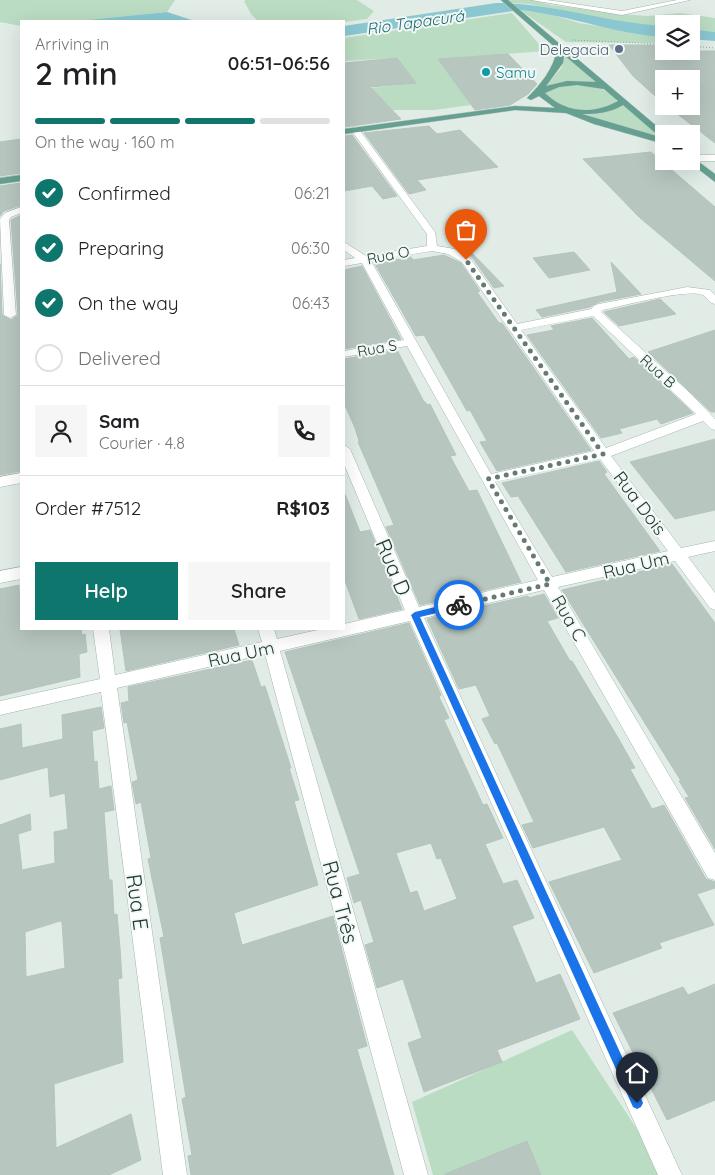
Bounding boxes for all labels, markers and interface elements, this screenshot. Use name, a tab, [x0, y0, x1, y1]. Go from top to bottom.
water label: Rio Tapacurá	[365, 5, 466, 39]
map controls	[655, 15, 700, 170]
button: layers	[655, 15, 700, 60]
text: Arriving in	[35, 34, 109, 54]
place label: Delegacia	[539, 40, 609, 59]
marker: Delegacia	[613, 43, 625, 55]
text: 06:51–06:56	[228, 51, 330, 75]
text: 2 min	[35, 53, 118, 93]
place label: Samu	[496, 63, 536, 82]
marker: Samu	[480, 66, 492, 78]
button: +	[655, 70, 700, 115]
button: −	[655, 125, 700, 170]
text: On the way · 160 m	[35, 132, 175, 152]
icon: check	[35, 179, 63, 207]
text: Confirmed	[78, 181, 171, 205]
text: 06:21	[294, 183, 330, 203]
pin	[445, 209, 487, 260]
icon: bag	[452, 216, 480, 244]
icon: check	[35, 234, 63, 262]
text: Preparing	[78, 236, 164, 260]
text: 06:30	[291, 238, 330, 258]
street label: Rua O	[365, 242, 411, 268]
icon: check	[35, 289, 63, 317]
text: On the way	[78, 291, 179, 315]
text: 06:43	[292, 293, 330, 313]
street label: Rua S	[356, 335, 398, 361]
text: Delivered	[78, 346, 161, 370]
street label: Rua B	[636, 350, 680, 392]
button: person	[35, 405, 87, 457]
button: phone	[278, 405, 330, 457]
text: Sam	[99, 409, 140, 433]
text: Courier · 4.8	[99, 433, 185, 453]
street label: Rua Dois	[608, 466, 672, 540]
text: Order #7512	[35, 496, 141, 520]
text: R$103	[276, 496, 330, 520]
street label: Rua D	[370, 535, 418, 599]
street label: Rua Um	[601, 546, 671, 584]
button: Help	[35, 562, 178, 620]
button: Share	[188, 562, 330, 620]
courier	[434, 580, 484, 630]
icon: bike	[445, 591, 473, 619]
street label: Rua C	[547, 591, 592, 645]
street label: Rua Um	[206, 636, 276, 672]
street label: Rua Três	[317, 858, 365, 946]
street label: Rua E	[121, 872, 155, 932]
pin	[616, 1052, 658, 1103]
icon: home	[623, 1059, 651, 1087]

